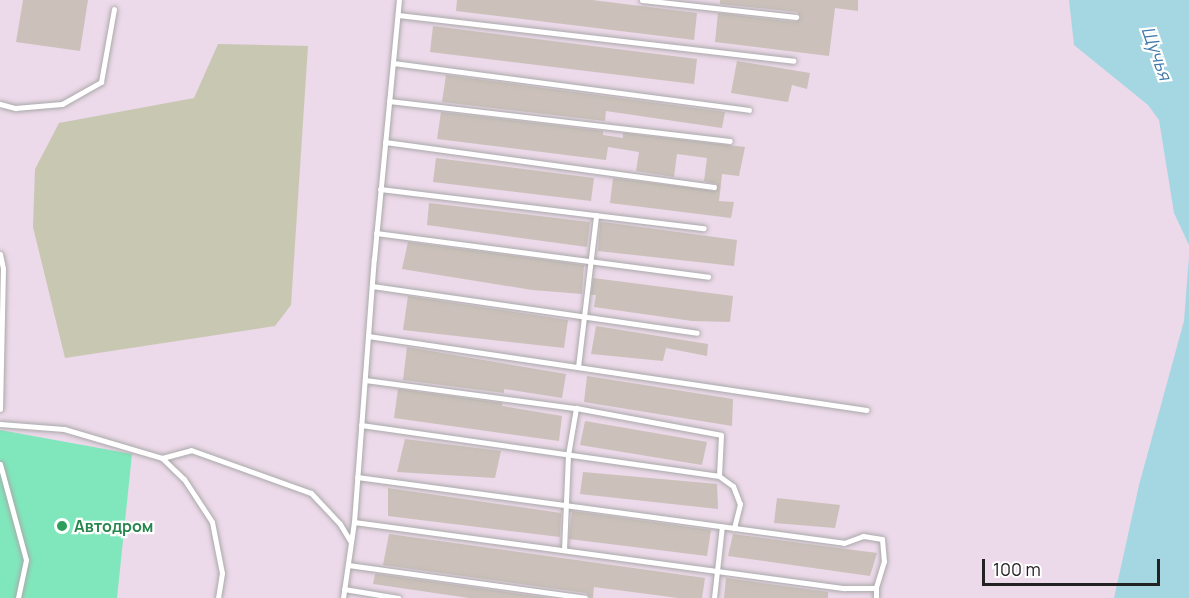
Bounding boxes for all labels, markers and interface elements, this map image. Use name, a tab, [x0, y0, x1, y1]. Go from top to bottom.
water label: Щучья	[1137, 23, 1177, 83]
place label: Автодром	[74, 516, 153, 536]
marker: Автодром	[55, 519, 69, 533]
scale bar	[985, 547, 1164, 585]
text: 100 m	[993, 557, 1041, 581]

